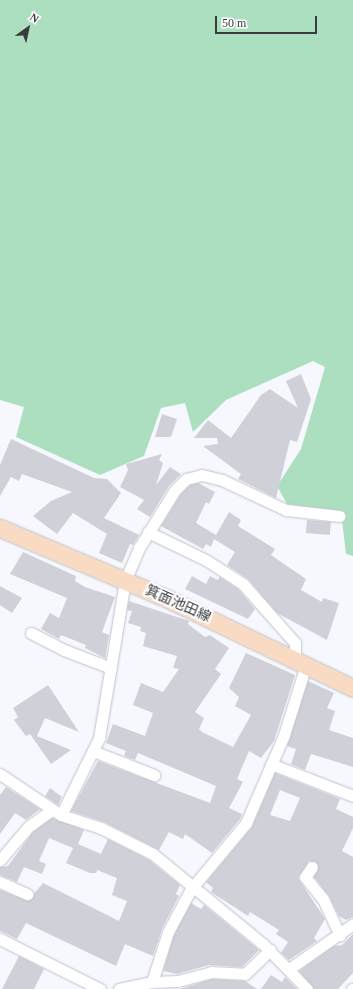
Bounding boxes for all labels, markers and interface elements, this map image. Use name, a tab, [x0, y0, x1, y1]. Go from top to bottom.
north arrow	[8, 8, 48, 48]
scale bar	[217, 8, 319, 34]
text: N	[28, 11, 41, 25]
text: 50 m	[222, 16, 246, 30]
street label: 箕面池田線	[143, 582, 213, 626]

